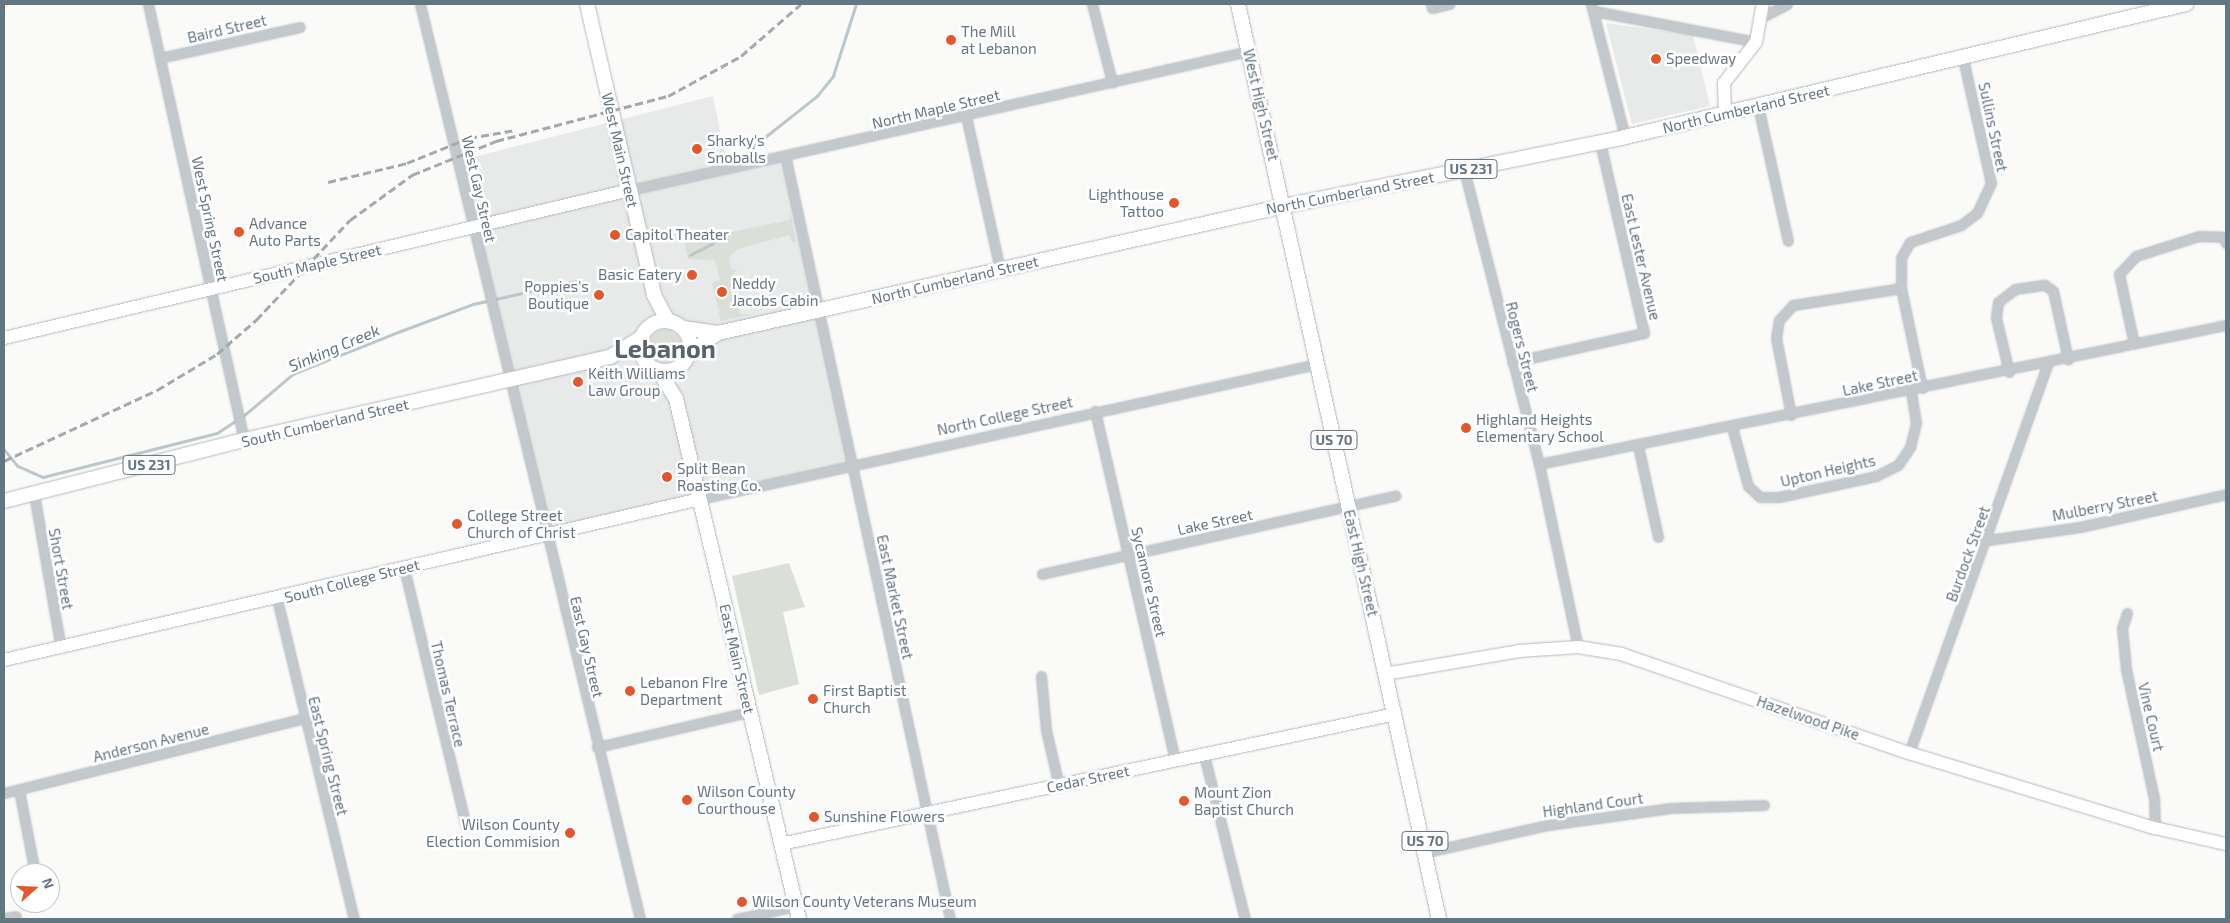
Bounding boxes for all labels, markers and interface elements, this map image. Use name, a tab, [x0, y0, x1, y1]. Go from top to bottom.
street label: Baird Street	[186, 11, 268, 47]
place label: The Mill at Lebanon	[961, 22, 1037, 57]
marker: The Mill at Lebanon	[945, 34, 957, 46]
street label: West High Street	[1239, 47, 1283, 163]
place label: Speedway	[1666, 50, 1736, 68]
marker: Speedway	[1650, 53, 1662, 65]
street label: North Cumberland Street	[1661, 81, 1831, 137]
street label: Sullins Street	[1975, 81, 2011, 173]
street label: North Maple Street	[870, 86, 1002, 132]
street label: West Main Street	[598, 91, 642, 209]
place label: Sharky's Snoballs	[707, 131, 766, 166]
street label: West Gay Street	[458, 134, 500, 244]
marker: Sharky's Snoballs	[691, 143, 703, 155]
street label: West Spring Street	[188, 155, 232, 283]
road number: US 231	[1444, 157, 1498, 180]
street label: North Cumberland Street	[1264, 168, 1436, 218]
place label: Lighthouse Tattoo	[1088, 185, 1164, 220]
street label: East Lester Avenue	[1618, 192, 1664, 322]
marker: Lighthouse Tattoo	[1168, 197, 1180, 209]
place label: Advance Auto Parts	[249, 214, 321, 249]
marker: Advance Auto Parts	[233, 226, 245, 238]
place label: Capitol Theater	[625, 226, 730, 244]
marker: Capitol Theater	[609, 229, 621, 241]
street label: South Maple Street	[251, 241, 383, 287]
street label: North Cumberland Street	[870, 252, 1040, 308]
place label: Basic Eatery	[598, 266, 682, 284]
marker: Basic Eatery	[686, 269, 698, 281]
place label: Neddy Jacobs Cabin	[732, 274, 818, 309]
place label: Poppies's Boutique	[524, 277, 589, 312]
marker: Neddy Jacobs Cabin	[716, 286, 728, 298]
marker: Poppies's Boutique	[593, 289, 605, 301]
street label: Rogers Street	[1502, 300, 1542, 394]
water label: Sinking Creek	[285, 320, 383, 376]
district label: Lebanon	[614, 333, 716, 363]
place label: Keith Williams Law Group	[588, 364, 686, 399]
street label: Lake Street	[1841, 366, 1919, 400]
marker: Keith Williams Law Group	[572, 376, 584, 388]
street label: North College Street	[935, 393, 1075, 439]
street label: South Cumberland Street	[240, 395, 410, 451]
place label: Highland Heights Elementary School	[1476, 410, 1604, 445]
marker: Highland Heights Elementary School	[1460, 422, 1472, 434]
road number: US 70	[1310, 428, 1358, 452]
street label: Upton Heights	[1779, 451, 1877, 491]
road number: US 231	[122, 454, 176, 476]
place label: Split Bean Roasting Co.	[677, 459, 761, 494]
marker: Split Bean Roasting Co.	[661, 471, 673, 483]
street label: Mulberry Street	[2050, 487, 2160, 525]
street label: Burdock Street	[1942, 504, 1994, 604]
street label: Lake Street	[1176, 505, 1254, 539]
place label: College Street Church of Christ	[467, 506, 576, 541]
street label: East High Street	[1340, 508, 1382, 618]
marker: College Street Church of Christ	[451, 518, 463, 530]
street label: Sycamore Street	[1128, 525, 1170, 639]
street label: Short Street	[45, 527, 77, 611]
street label: East Market Street	[873, 533, 917, 661]
street label: South College Street	[283, 555, 421, 607]
street label: East Gay Street	[567, 594, 607, 700]
street label: East Main Street	[716, 602, 758, 716]
street label: Thomas Terrace	[427, 639, 469, 749]
place label: Lebanon FIre Department	[640, 673, 728, 708]
place label: First Baptist Church	[823, 681, 906, 716]
street label: Vine Court	[2134, 681, 2168, 753]
marker: Lebanon FIre Department	[624, 685, 636, 697]
street label: Hazelwood Pike	[1754, 692, 1862, 744]
marker: First Baptist Church	[807, 693, 819, 705]
street label: East Spring Street	[304, 694, 352, 818]
street label: Anderson Avenue	[91, 720, 211, 766]
street label: Cedar Street	[1045, 761, 1131, 797]
place label: Wilson County Courthouse	[697, 782, 796, 817]
place label: Mount Zion Baptist Church	[1194, 783, 1294, 818]
street label: Highland Court	[1541, 789, 1645, 821]
marker: Wilson County Courthouse	[681, 794, 693, 806]
marker: Mount Zion Baptist Church	[1178, 795, 1190, 807]
place label: Sunshine Flowers	[824, 808, 945, 826]
marker: Sunshine Flowers	[808, 811, 820, 823]
place label: Wilson County Election Commision	[426, 815, 560, 850]
marker: Wilson County Election Commision	[564, 827, 576, 839]
road number: US 70	[1401, 829, 1449, 852]
north arrow	[10, 863, 60, 913]
text: N	[39, 875, 58, 891]
place label: Wilson County Veterans Museum	[752, 893, 977, 911]
marker: Wilson County Veterans Museum	[736, 896, 748, 908]

